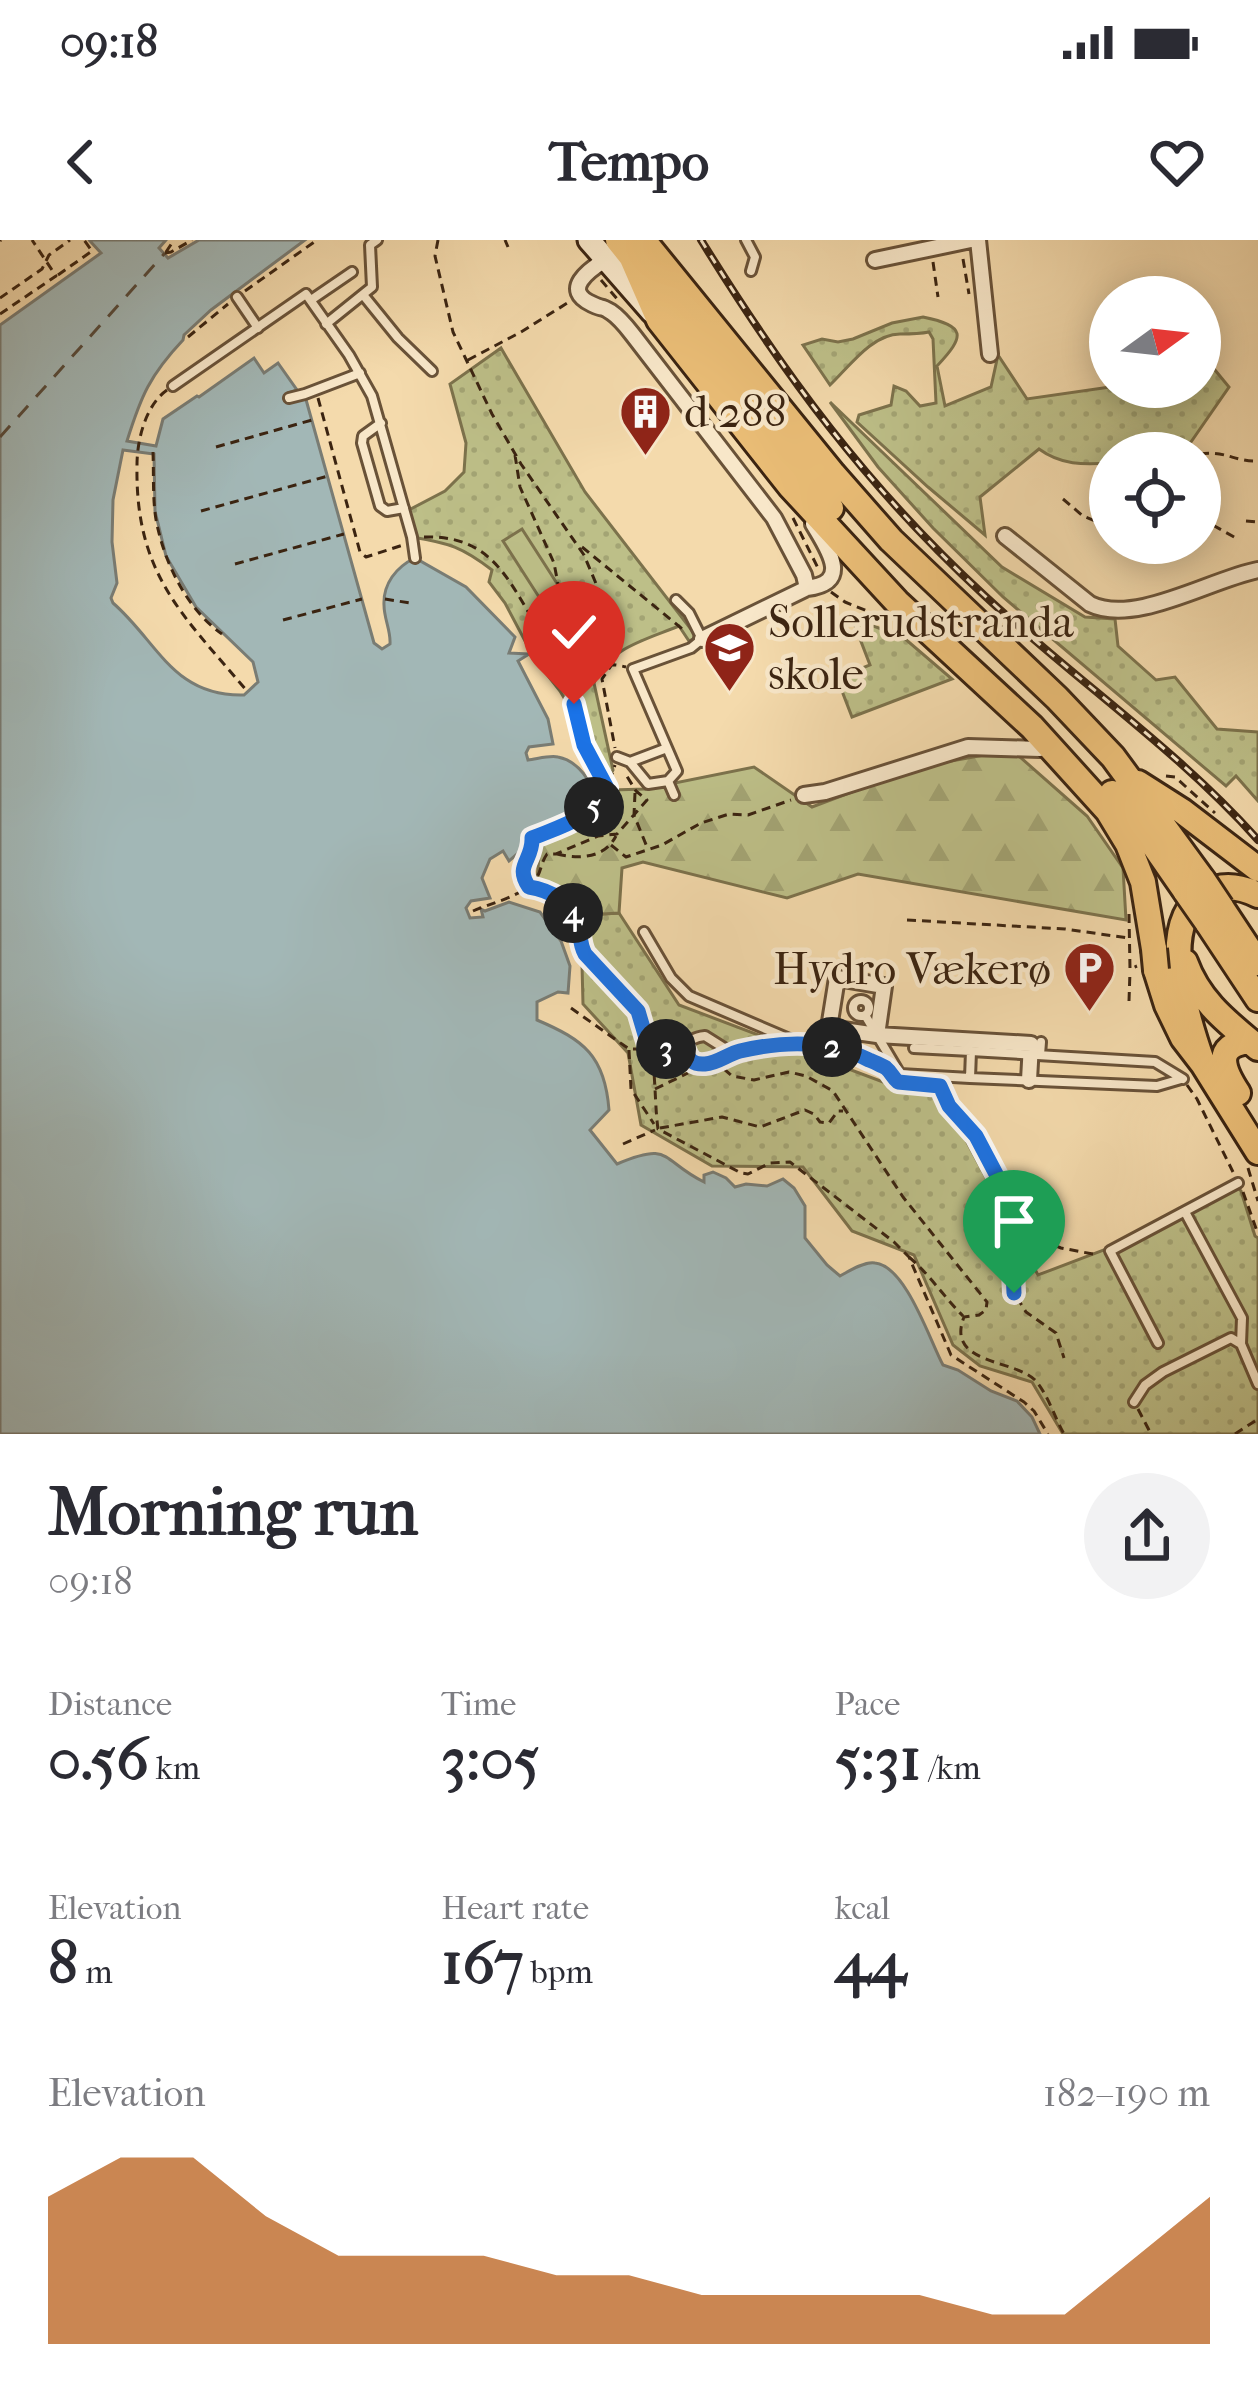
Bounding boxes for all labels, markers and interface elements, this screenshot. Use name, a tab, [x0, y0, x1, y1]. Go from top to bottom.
text: 09:18	[60, 16, 158, 69]
icon: back	[48, 129, 114, 195]
icon: heart	[1144, 129, 1210, 195]
text: Tempo	[549, 131, 709, 194]
north arrow	[1089, 276, 1221, 408]
map controls	[1089, 276, 1221, 564]
building icon: d 288	[617, 383, 673, 457]
place label: d 288	[684, 386, 787, 439]
button: locate	[1089, 432, 1221, 564]
pin	[523, 581, 625, 704]
place label: Sollerudstranda skole	[768, 596, 1075, 701]
icon: check	[541, 599, 607, 665]
school or university icon: Sollerudstranda skole	[701, 619, 757, 693]
pin: 5	[564, 777, 624, 837]
text: 5	[587, 787, 601, 826]
pin: 4	[543, 883, 603, 943]
text: 4	[563, 893, 583, 932]
parking icon: Hydro Vækerø	[1062, 940, 1118, 1014]
place label: Hydro Vækerø	[773, 943, 1051, 996]
pin: 2	[802, 1017, 862, 1077]
pin: 3	[636, 1019, 696, 1079]
text: 2	[824, 1027, 840, 1066]
text: 3	[659, 1029, 673, 1068]
pin	[963, 1170, 1065, 1293]
icon: arrive	[981, 1188, 1047, 1254]
button: share	[1084, 1473, 1210, 1599]
text: Morning run	[48, 1474, 418, 1551]
text: 09:18	[48, 1558, 133, 1604]
text: Distance	[48, 1685, 172, 1724]
text: Time	[441, 1685, 516, 1724]
text: Pace	[835, 1685, 900, 1724]
text: 0.56	[48, 1724, 149, 1795]
text: 3:05	[441, 1724, 540, 1795]
text: 5:31	[835, 1724, 921, 1795]
text: km	[149, 1749, 200, 1788]
text: /km	[921, 1749, 981, 1788]
text: Elevation	[48, 1889, 181, 1928]
text: Heart rate	[441, 1889, 589, 1928]
text: kcal	[835, 1889, 890, 1928]
text: 8	[48, 1928, 78, 1999]
text: 167	[441, 1928, 524, 1999]
text: 44	[835, 1928, 906, 1999]
text: m	[78, 1953, 113, 1992]
text: bpm	[524, 1953, 593, 1992]
text: Elevation	[48, 2070, 206, 2116]
text: 182–190 m	[1043, 2070, 1210, 2116]

